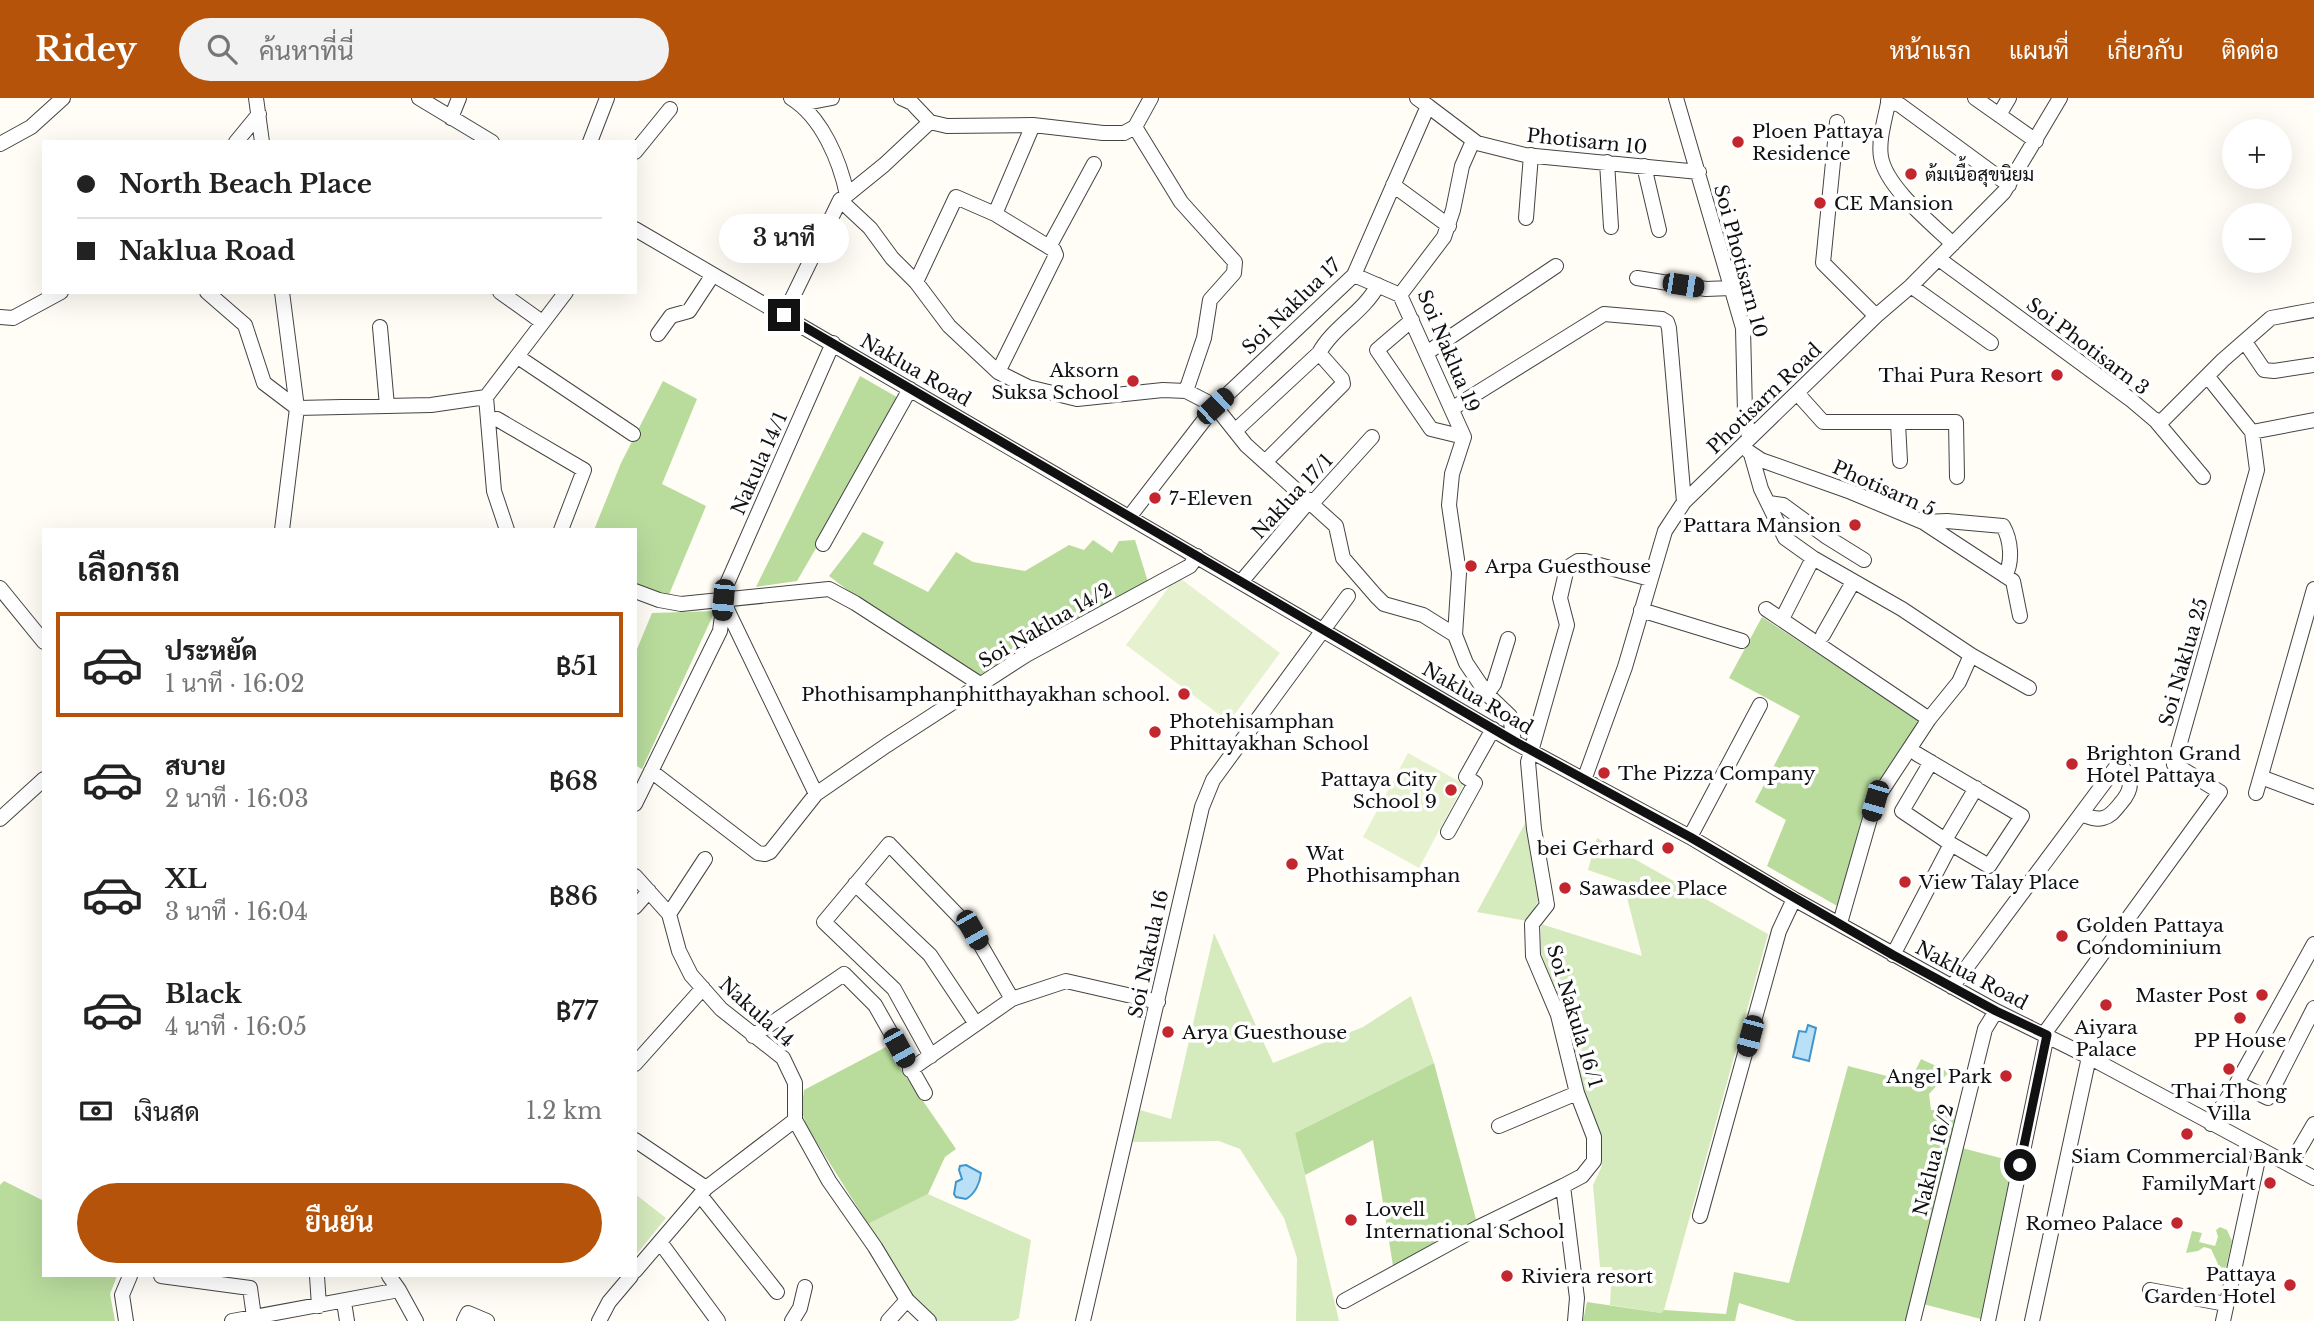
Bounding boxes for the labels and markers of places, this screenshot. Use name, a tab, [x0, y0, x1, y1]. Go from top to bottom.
place label: Ploen Pattaya Residence	[1752, 120, 1884, 165]
marker: Ploen Pattaya Residence	[1730, 134, 1746, 150]
place label: ต้มเนื้อสุขนิยม	[1925, 156, 2034, 187]
marker: ต้มเนื้อสุขนิยม	[1903, 166, 1919, 182]
place label: CE Mansion	[1834, 192, 1953, 215]
marker: CE Mansion	[1812, 195, 1828, 211]
place label: Aksorn Suksa School	[991, 359, 1119, 404]
place label: Thai Pura Resort	[1879, 364, 2044, 387]
marker: Thai Pura Resort	[2049, 367, 2065, 383]
marker: Aksorn Suksa School	[1125, 373, 1141, 389]
place label: 7-Eleven	[1169, 487, 1253, 510]
marker: 7-Eleven	[1147, 490, 1163, 506]
place label: Pattara Mansion	[1683, 514, 1841, 537]
marker: Pattara Mansion	[1847, 517, 1863, 533]
place label: Arpa Guesthouse	[1484, 555, 1651, 578]
marker: Arpa Guesthouse	[1463, 558, 1479, 574]
place label: Phothisamphanphitthayakhan school.	[801, 683, 1170, 706]
marker: Phothisamphanphitthayakhan school.	[1176, 686, 1192, 702]
place label: Photehisamphan Phittayakhan School	[1169, 710, 1369, 755]
marker: Photehisamphan Phittayakhan School	[1147, 724, 1163, 740]
place label: Brighton Grand Hotel Pattaya	[2086, 742, 2241, 787]
marker: Brighton Grand Hotel Pattaya	[2064, 756, 2080, 772]
place label: The Pizza Company	[1618, 762, 1815, 785]
marker: The Pizza Company	[1596, 765, 1612, 781]
place label: Pattaya City School 9	[1320, 768, 1437, 813]
marker: Pattaya City School 9	[1443, 782, 1459, 798]
place label: bei Gerhard	[1536, 837, 1654, 860]
marker: bei Gerhard	[1660, 840, 1676, 856]
place label: Wat Phothisamphan	[1305, 842, 1460, 887]
marker: Wat Phothisamphan	[1284, 856, 1300, 872]
place label: View Talay Place	[1918, 871, 2079, 894]
marker: View Talay Place	[1897, 874, 1913, 890]
place label: Sawasdee Place	[1579, 877, 1727, 900]
marker: Sawasdee Place	[1557, 880, 1573, 896]
place label: Golden Pattaya Condominium	[2076, 914, 2224, 959]
marker: Golden Pattaya Condominium	[2054, 928, 2070, 944]
place label: Master Post	[2135, 984, 2249, 1007]
marker: Master Post	[2254, 987, 2270, 1003]
marker: Aiyara Palace	[2098, 997, 2114, 1013]
marker: PP House	[2232, 1010, 2248, 1026]
place label: Aiyara Palace	[2073, 1016, 2138, 1061]
place label: Arya Guesthouse	[1181, 1021, 1347, 1044]
marker: Arya Guesthouse	[1160, 1024, 1176, 1040]
place label: PP House	[2194, 1029, 2286, 1052]
marker: Thai Thong Villa	[2221, 1061, 2237, 1077]
place label: Angel Park	[1885, 1065, 1992, 1088]
marker: Angel Park	[1998, 1068, 2014, 1084]
place label: Thai Thong Villa	[2171, 1080, 2287, 1125]
marker: Siam Commercial Bank	[2179, 1126, 2195, 1142]
place label: Siam Commercial Bank	[2071, 1145, 2303, 1168]
place label: FamilyMart	[2142, 1172, 2257, 1195]
marker: FamilyMart	[2262, 1175, 2278, 1191]
place label: Lovell International School	[1365, 1198, 1565, 1243]
marker: Lovell International School	[1343, 1212, 1359, 1228]
place label: Romeo Palace	[2026, 1212, 2163, 1235]
marker: Romeo Palace	[2169, 1215, 2185, 1231]
place label: Pattaya Garden Hotel	[2144, 1263, 2276, 1308]
place label: Riviera resort	[1521, 1265, 1654, 1288]
marker: Riviera resort	[1499, 1268, 1515, 1284]
marker: Pattaya Garden Hotel	[2282, 1277, 2298, 1293]

